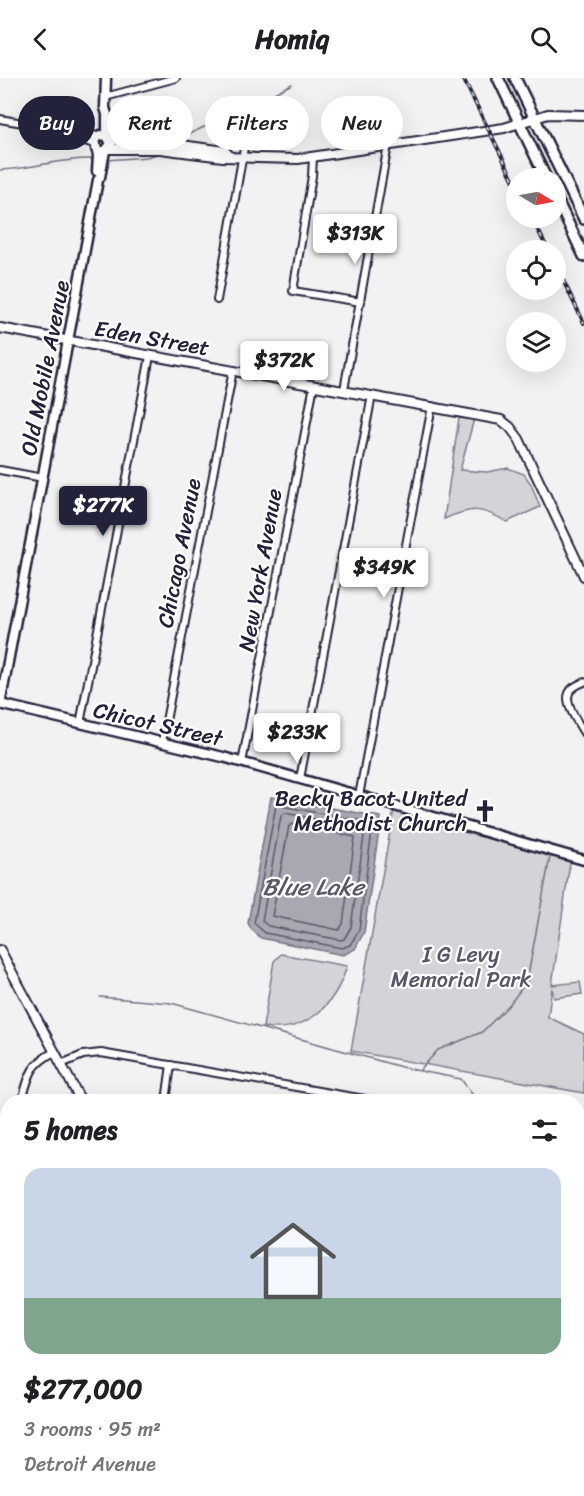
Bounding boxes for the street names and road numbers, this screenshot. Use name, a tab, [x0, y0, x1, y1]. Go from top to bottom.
street label: Old Mobile Avenue	[9, 277, 81, 459]
street label: Eden Street	[92, 309, 213, 367]
street label: Chicago Avenue	[145, 475, 213, 631]
street label: New York Avenue	[226, 485, 294, 655]
street label: Chicot Street	[90, 690, 227, 758]

